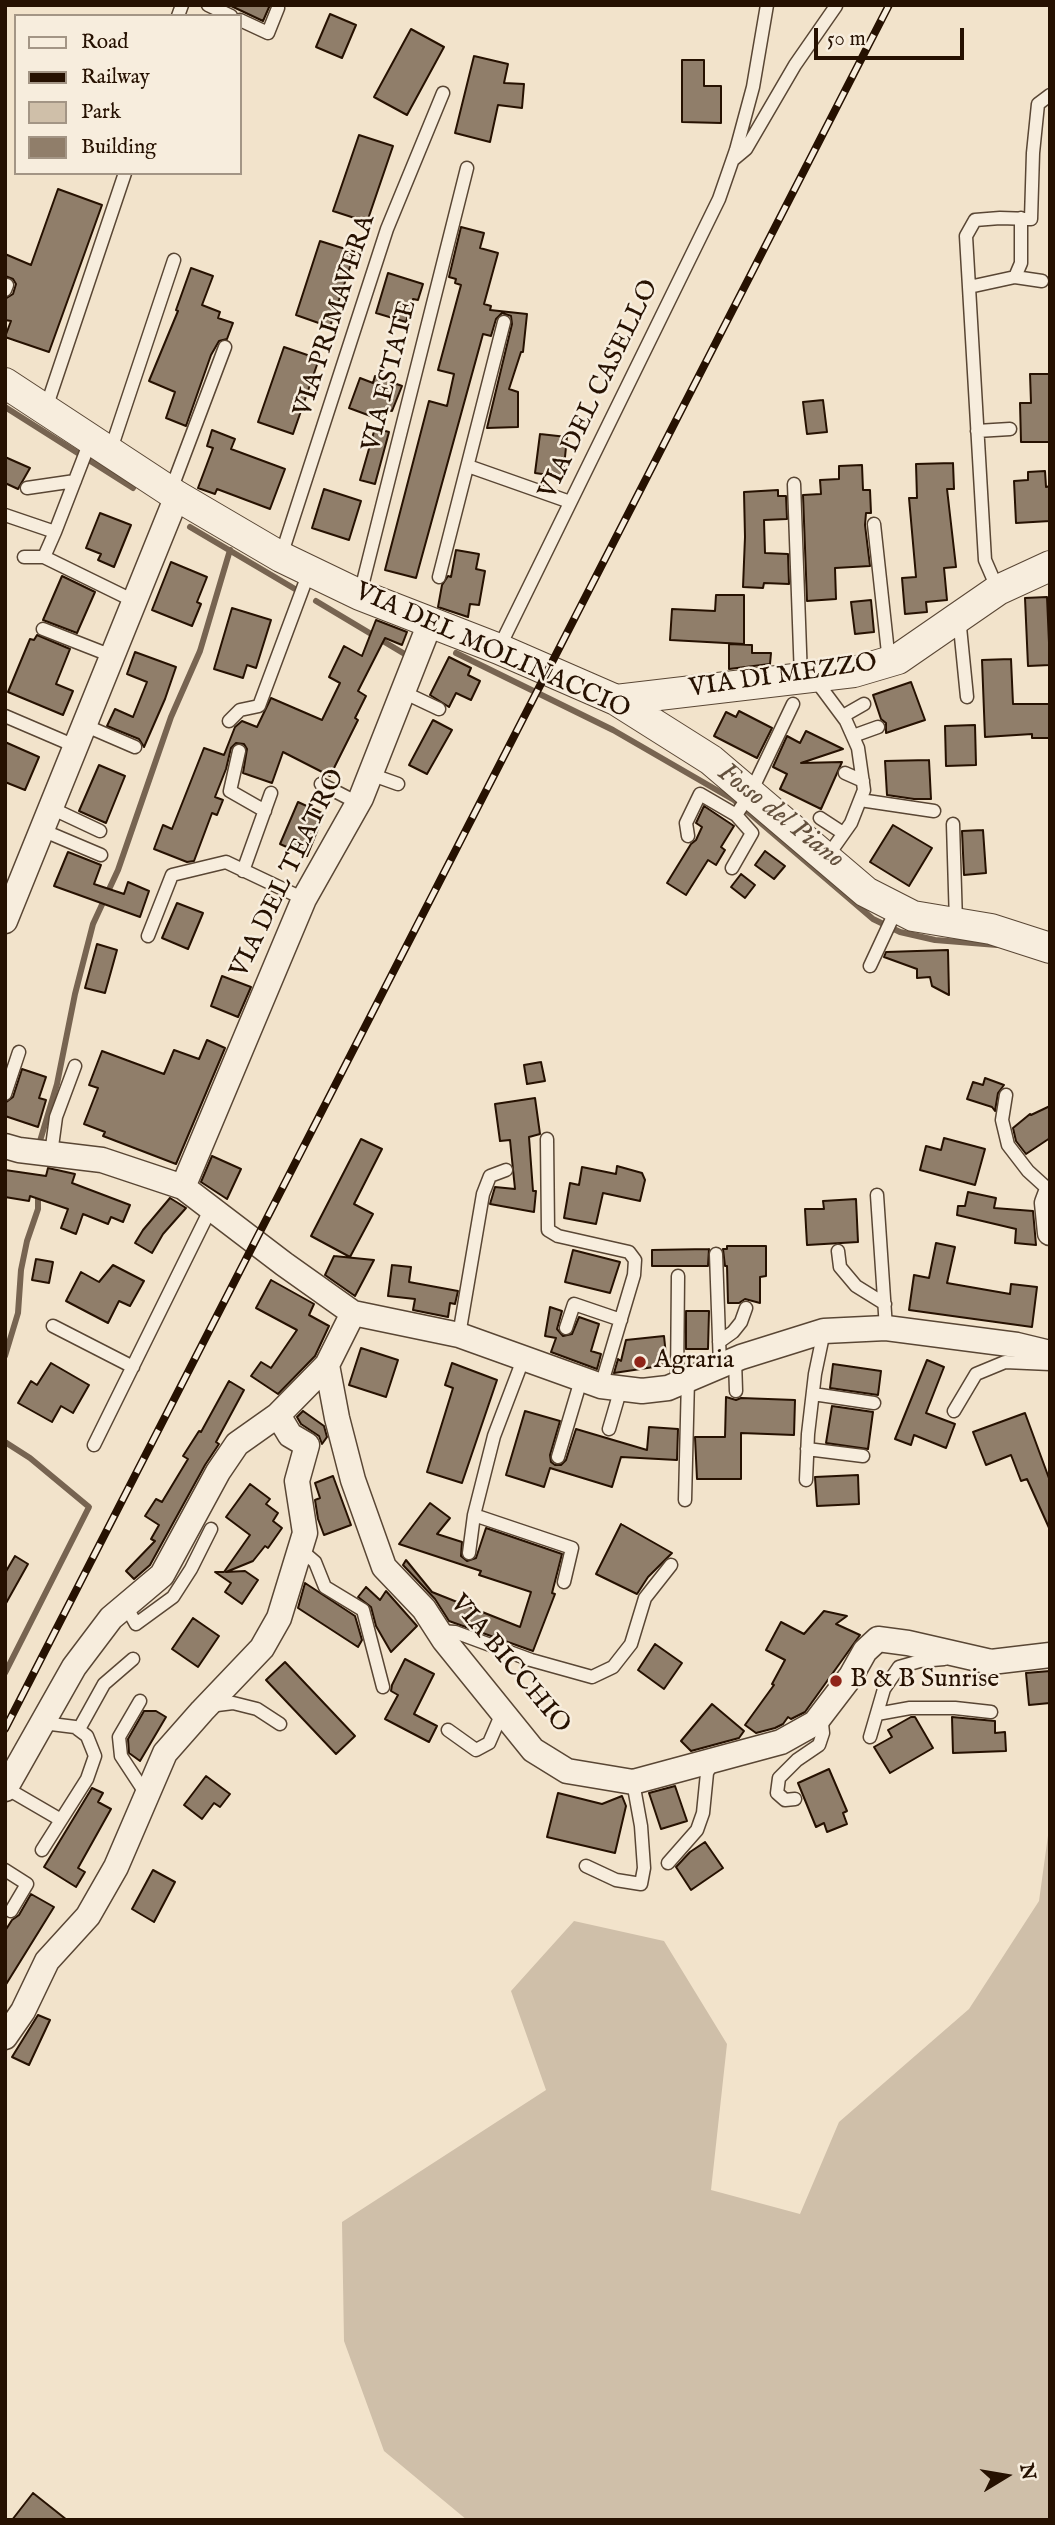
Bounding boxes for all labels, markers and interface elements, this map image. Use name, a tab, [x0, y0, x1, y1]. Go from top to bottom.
legend	[14, 14, 242, 175]
scale bar	[817, 14, 968, 58]
text: 50 m	[827, 26, 866, 53]
text: Road	[81, 29, 128, 56]
text: Railway	[81, 64, 150, 91]
text: Park	[81, 99, 121, 126]
text: Building	[81, 134, 156, 161]
street label: VIA PRIMAVERA	[289, 211, 383, 421]
street label: VIA DEL CASELLO	[533, 275, 667, 505]
street label: VIA ESTATE	[357, 297, 425, 455]
street label: VIA DEL MOLINACCIO	[350, 577, 634, 727]
street label: VIA DI MEZZO	[687, 648, 879, 706]
water label: Fosso del Piano	[710, 757, 850, 877]
street label: VIA DEL TEATRO	[225, 765, 353, 983]
place label: Agraria	[654, 1346, 734, 1378]
marker: Agraria	[632, 1354, 648, 1370]
street label: VIA BICCHIO	[442, 1589, 576, 1741]
place label: B & B Sunrise	[850, 1665, 999, 1697]
marker: B & B Sunrise	[828, 1673, 844, 1689]
north arrow	[971, 2441, 1041, 2511]
text: N	[1013, 2462, 1040, 2482]

